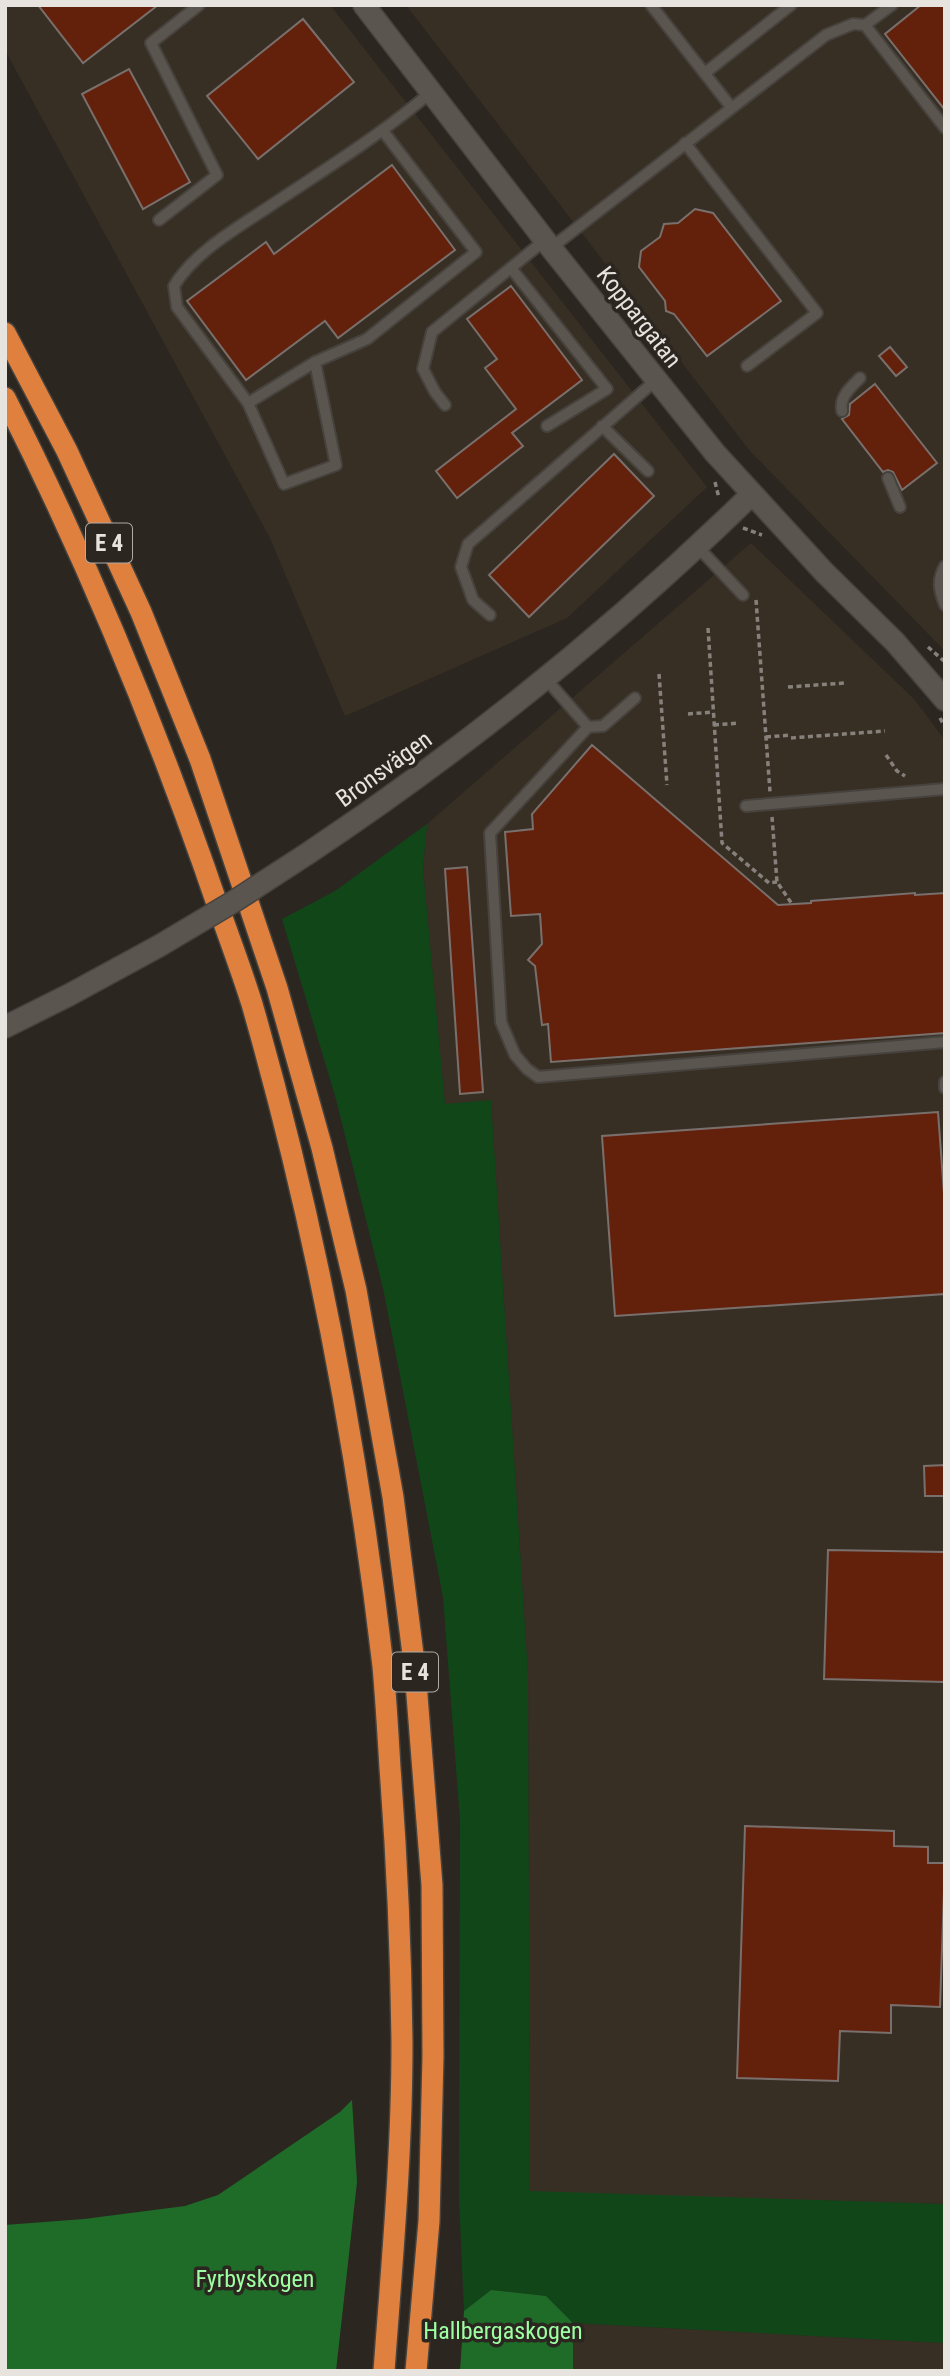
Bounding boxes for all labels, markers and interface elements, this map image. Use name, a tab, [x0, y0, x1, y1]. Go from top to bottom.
street label: Koppargatan	[591, 261, 687, 373]
road number: E 4	[86, 524, 132, 562]
street label: Bronsvägen	[331, 725, 437, 813]
road number: E 4	[392, 1652, 438, 1692]
park label: Fyrbyskogen	[196, 2265, 314, 2293]
park label: Hallbergaskogen	[423, 2317, 583, 2345]

